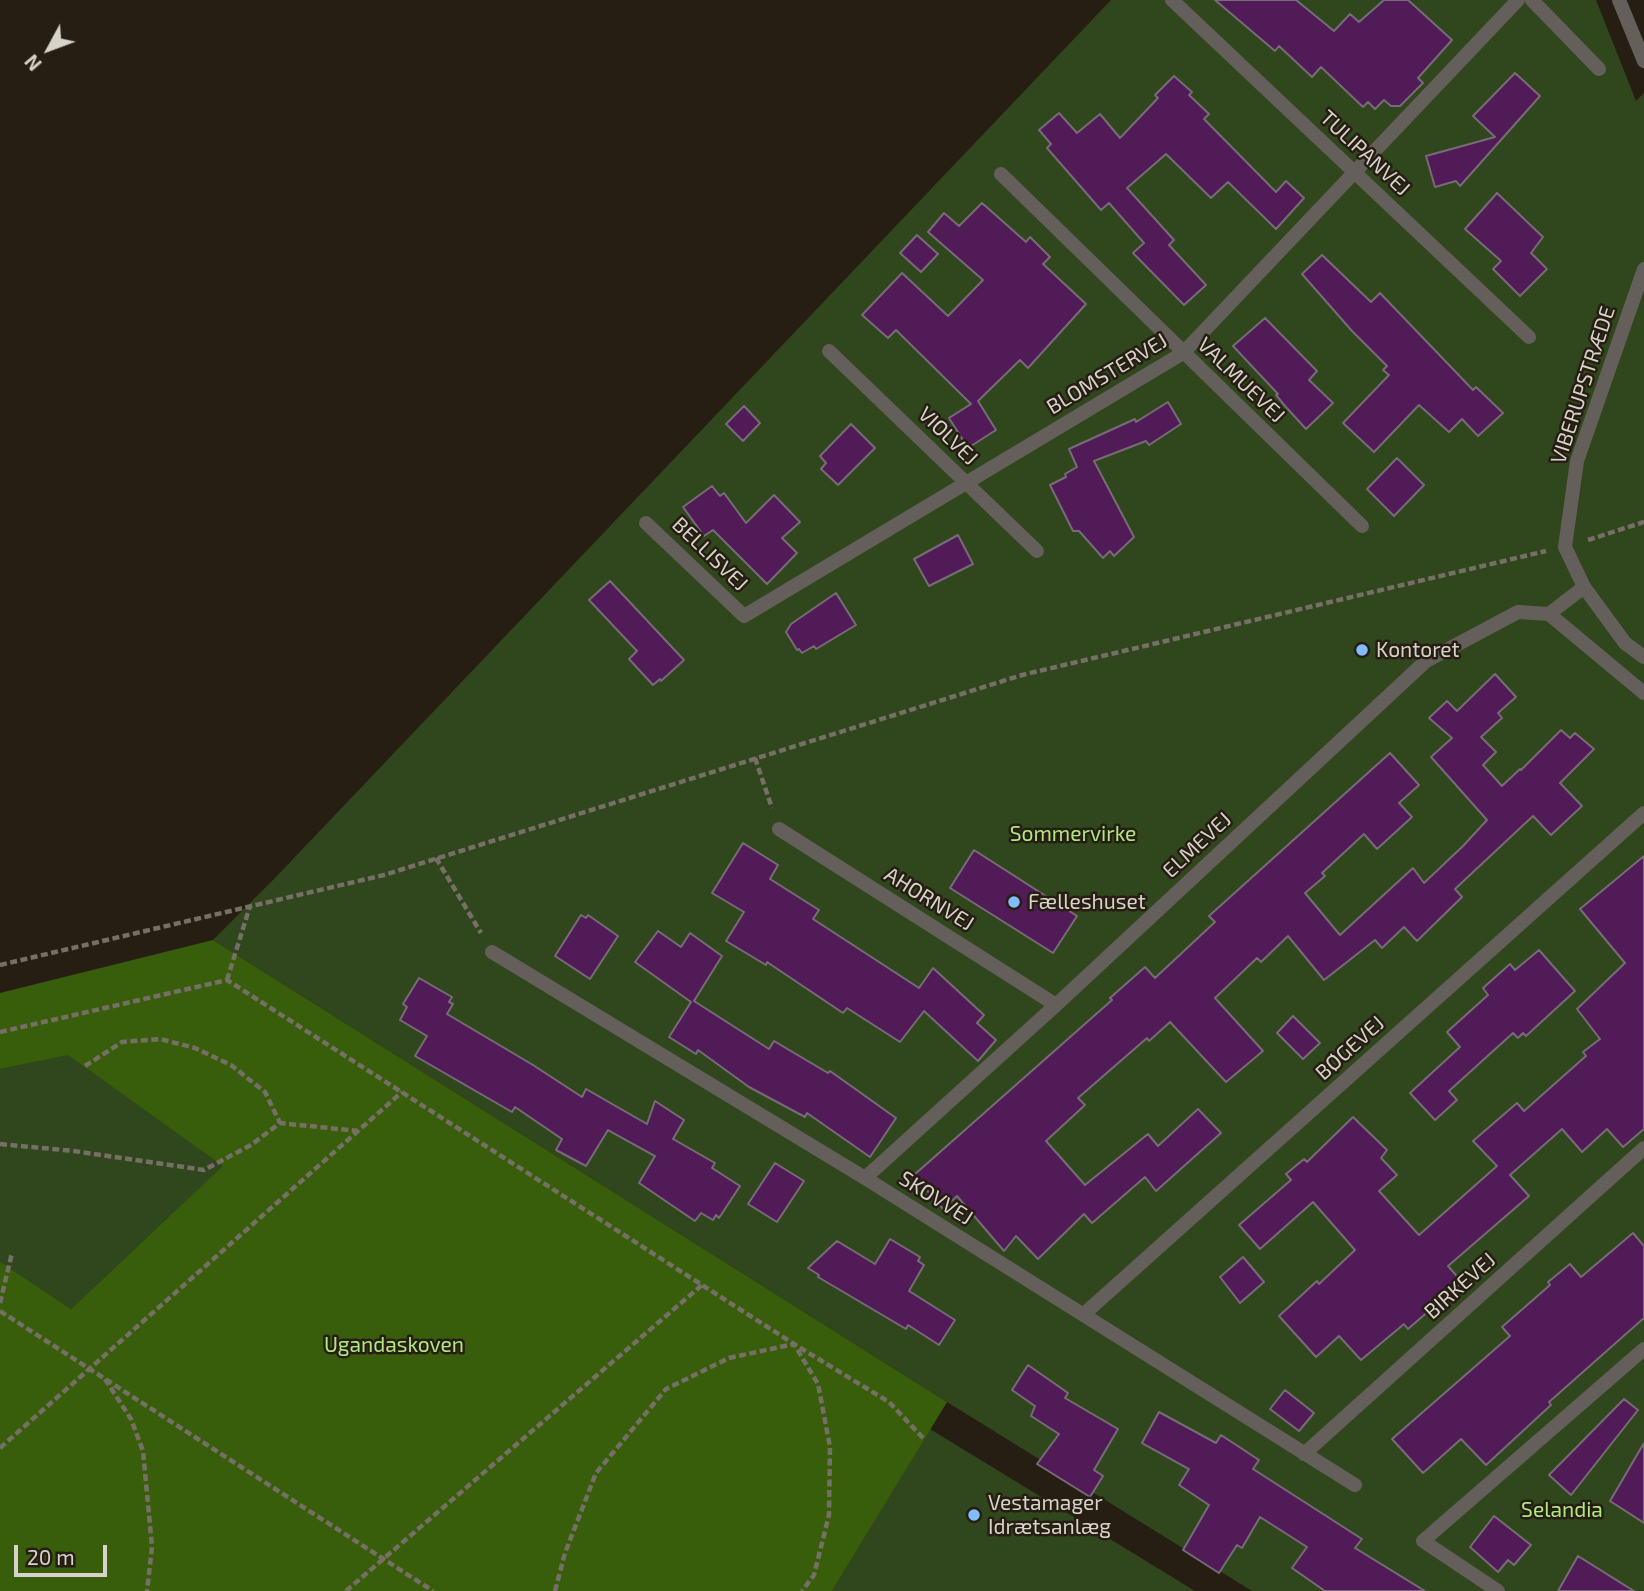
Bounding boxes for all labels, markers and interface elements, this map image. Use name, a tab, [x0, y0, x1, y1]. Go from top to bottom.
north arrow	[14, 14, 84, 84]
text: N	[20, 50, 46, 76]
street label: TULIPANVEJ	[1315, 105, 1415, 201]
street label: VIBERUPSTRÆDE	[1546, 303, 1620, 467]
street label: BLOMSTERVEJ	[1042, 328, 1172, 420]
street label: VALMUEVEJ	[1192, 332, 1290, 428]
street label: VIOLVEJ	[913, 402, 983, 470]
street label: BELLISVEJ	[667, 512, 753, 596]
place label: Kontoret	[1376, 637, 1460, 663]
marker: Kontoret	[1354, 642, 1370, 658]
street label: ELMEVEJ	[1158, 807, 1236, 883]
park label: Sommervirke	[1010, 821, 1136, 847]
street label: AHORNVEJ	[880, 862, 978, 936]
place label: Fælleshuset	[1028, 889, 1146, 915]
marker: Fælleshuset	[1006, 894, 1022, 910]
street label: BØGEVEJ	[1311, 1011, 1389, 1085]
street label: SKOVVEJ	[895, 1166, 977, 1230]
street label: BIRKEVEJ	[1419, 1247, 1501, 1325]
park label: Ugandaskoven	[324, 1332, 464, 1358]
place label: Vestamager Idrætsanlæg	[988, 1490, 1111, 1540]
park label: Selandia	[1521, 1497, 1603, 1523]
marker: Vestamager Idrætsanlæg	[966, 1507, 982, 1523]
scale bar	[18, 1532, 110, 1576]
text: 20 m	[27, 1544, 75, 1569]

